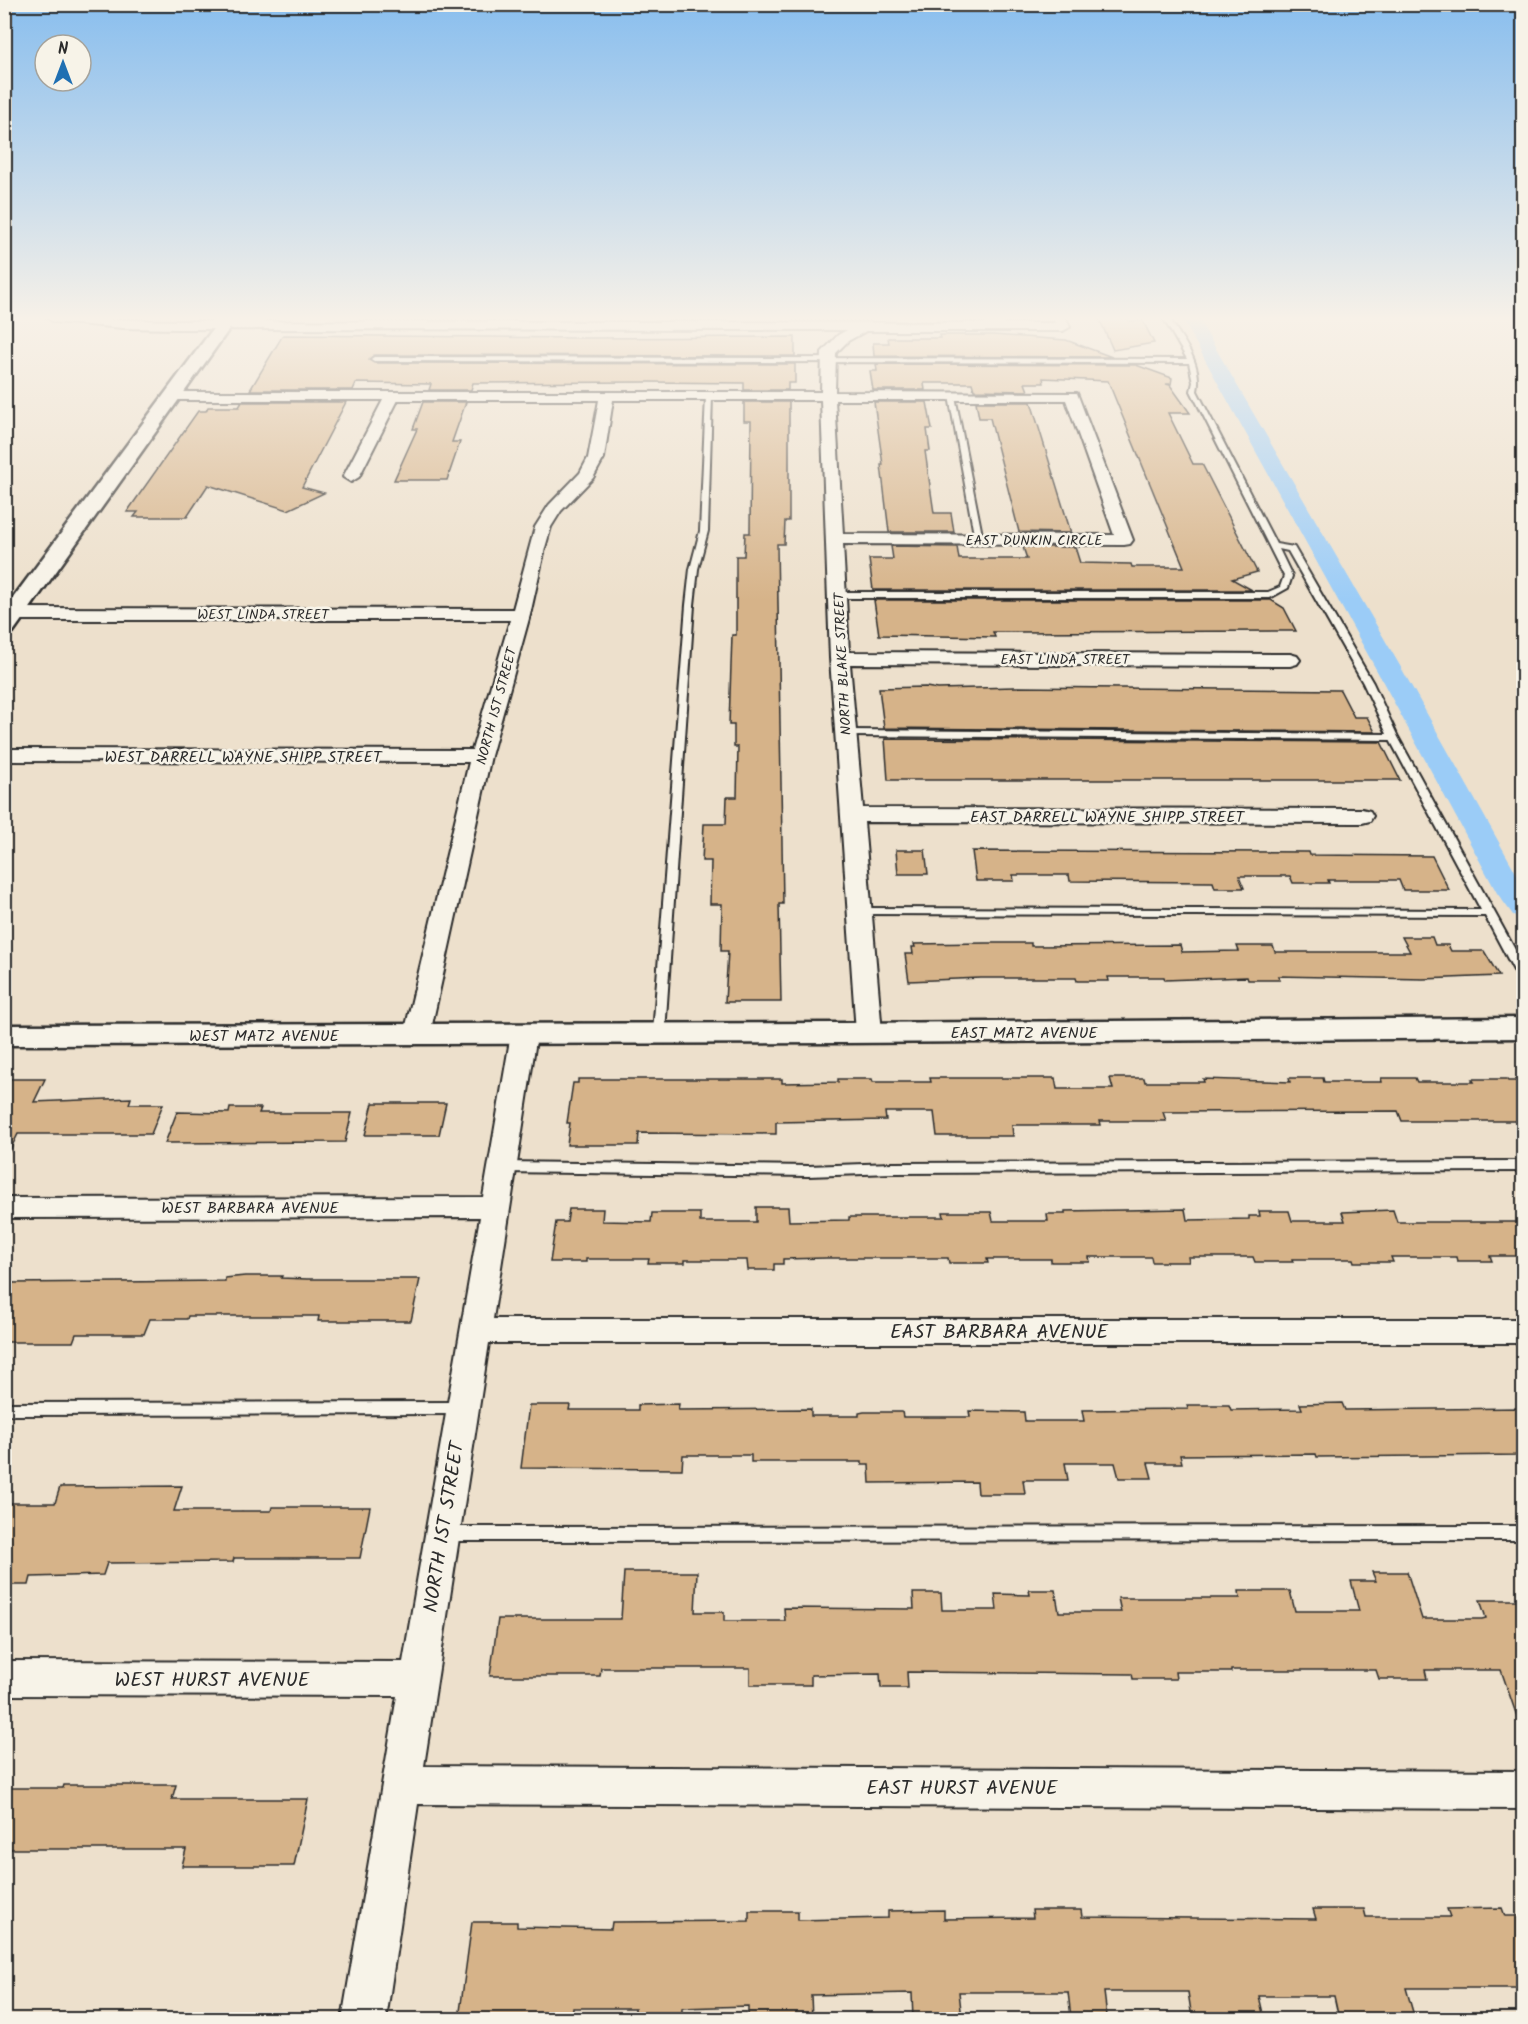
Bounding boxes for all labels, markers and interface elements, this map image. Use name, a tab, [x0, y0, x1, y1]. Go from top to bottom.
north arrow	[33, 33, 93, 93]
text: N	[58, 37, 68, 62]
street label: EAST DUNKIN CIRCLE	[966, 530, 1103, 552]
street label: NORTH BLAKE STREET	[828, 591, 858, 736]
street label: WEST LINDA STREET	[197, 604, 330, 626]
street label: NORTH 1ST STREET	[471, 644, 524, 767]
street label: EAST LINDA STREET	[1001, 649, 1131, 671]
street label: WEST DARRELL WAYNE SHIPP STREET	[104, 745, 383, 770]
street label: EAST DARRELL WAYNE SHIPP STREET	[970, 805, 1246, 830]
street label: EAST MATZ AVENUE	[950, 1021, 1098, 1046]
street label: WEST MATZ AVENUE	[189, 1024, 340, 1049]
street label: WEST BARBARA AVENUE	[161, 1196, 339, 1221]
street label: EAST BARBARA AVENUE	[890, 1317, 1109, 1349]
street label: NORTH 1ST STREET	[416, 1437, 475, 1615]
street label: WEST HURST AVENUE	[115, 1665, 311, 1697]
street label: EAST HURST AVENUE	[866, 1773, 1059, 1805]

